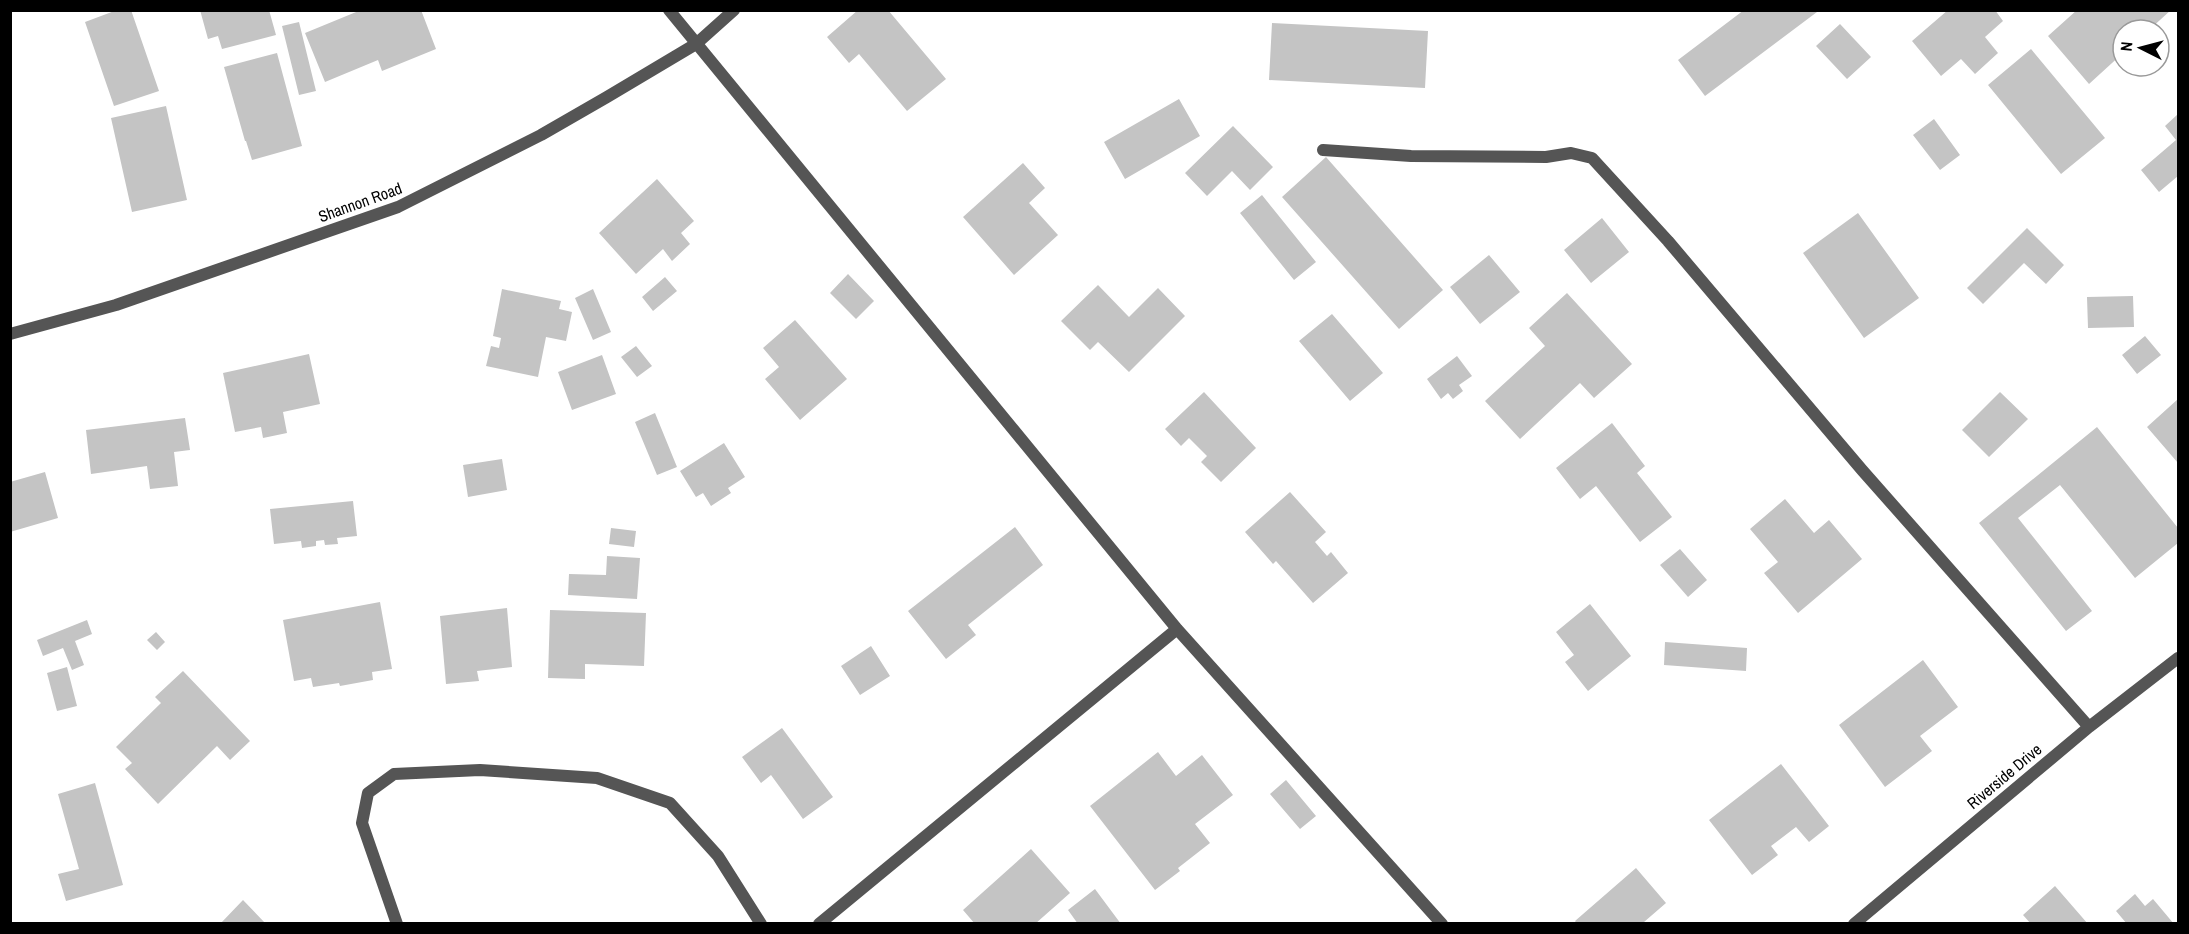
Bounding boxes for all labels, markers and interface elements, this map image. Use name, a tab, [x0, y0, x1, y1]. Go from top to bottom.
north arrow	[2111, 18, 2171, 78]
text: N	[2115, 41, 2138, 52]
street label: Shannon Road	[315, 177, 405, 227]
street label: Riverside Drive	[1962, 738, 2046, 814]

